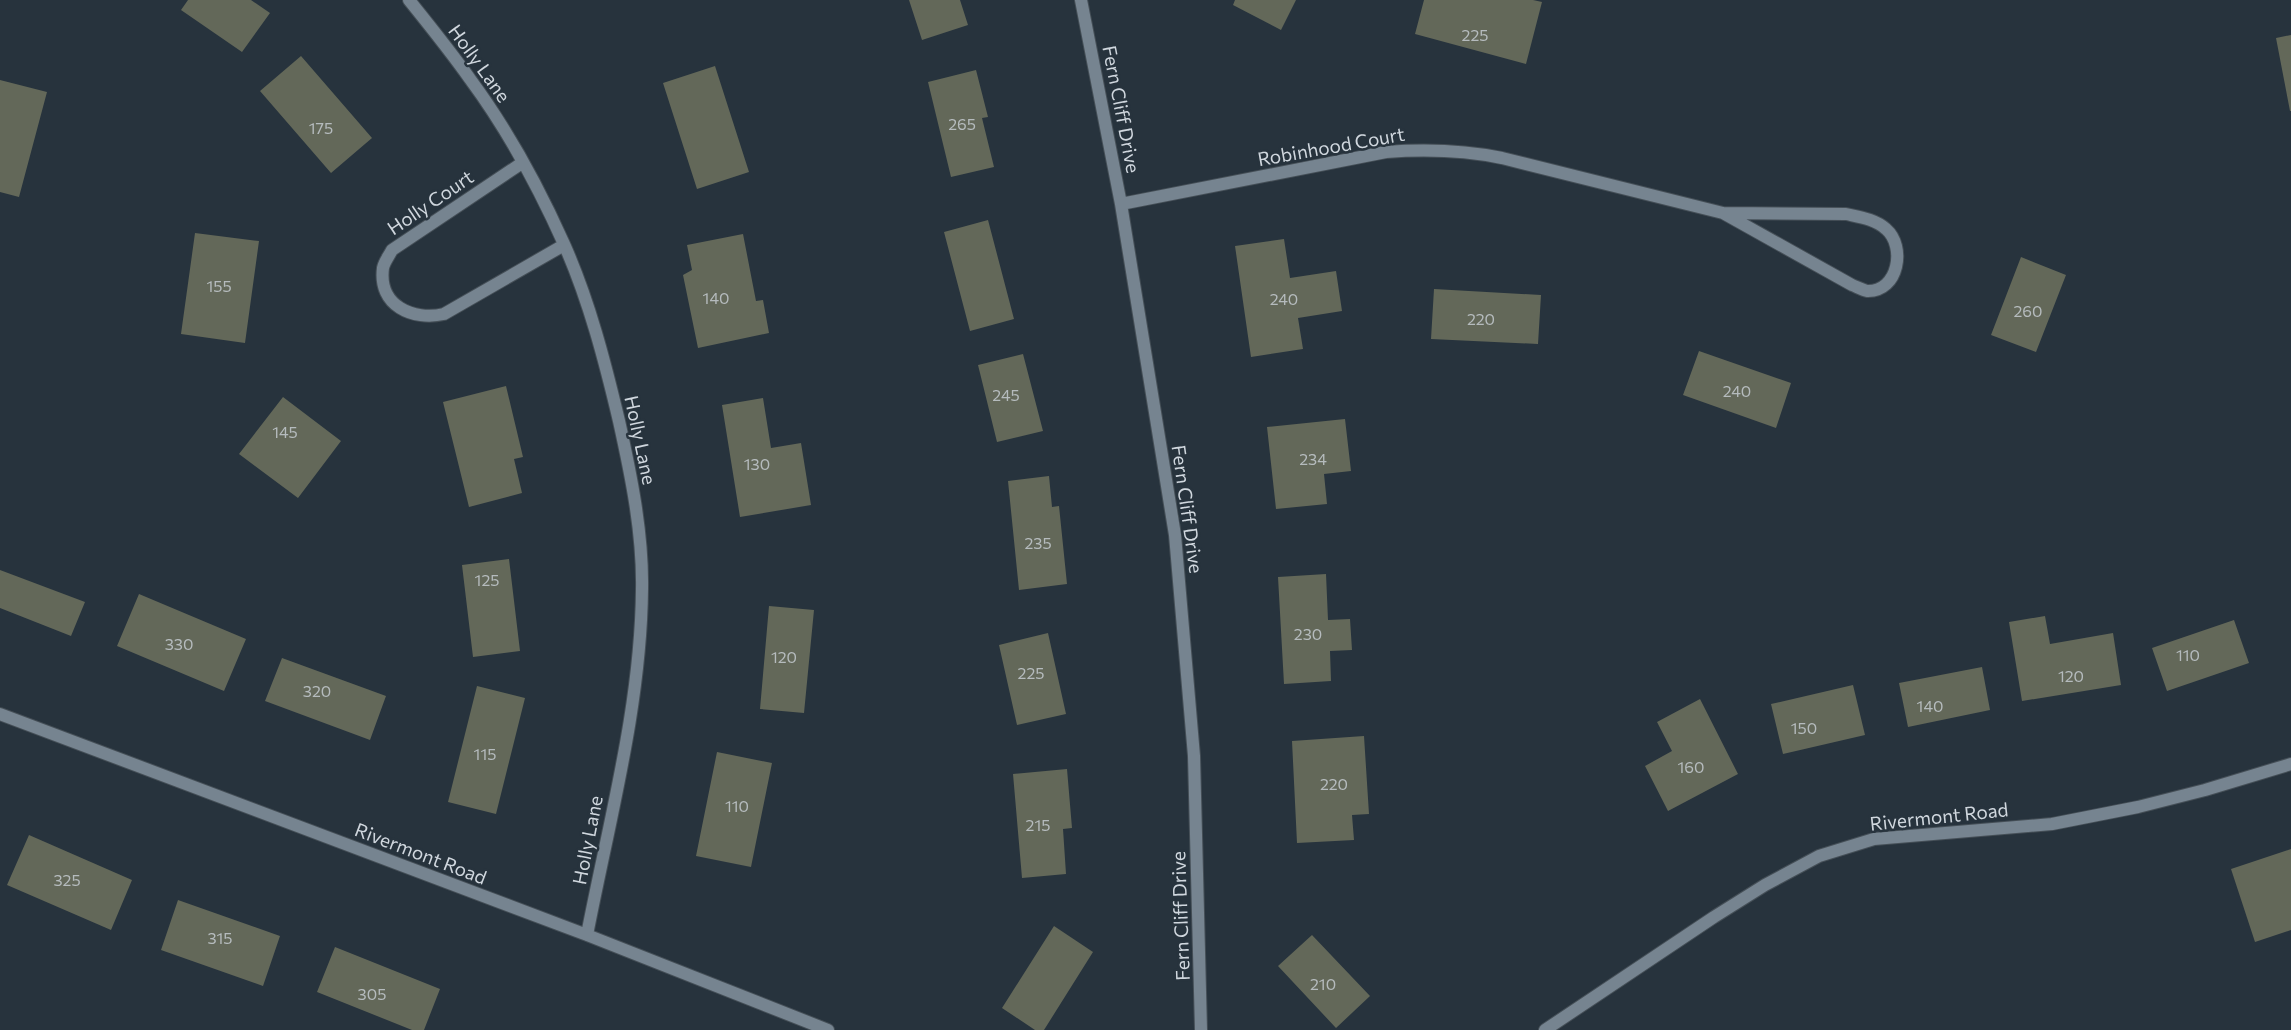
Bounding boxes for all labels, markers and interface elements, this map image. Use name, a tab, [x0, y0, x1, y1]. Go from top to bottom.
street label: Holly Lane	[444, 20, 516, 106]
house number: 225	[1462, 25, 1488, 44]
street label: Fern Cliff Drive	[1098, 43, 1146, 175]
house number: 265	[948, 114, 976, 133]
house number: 175	[309, 118, 333, 137]
street label: Robinhood Court	[1256, 122, 1407, 170]
street label: Holly Court	[382, 165, 478, 239]
house number: 155	[206, 276, 232, 295]
house number: 140	[703, 288, 729, 307]
house number: 240	[1270, 289, 1298, 308]
house number: 260	[2014, 301, 2042, 320]
house number: 220	[1467, 309, 1495, 328]
house number: 240	[1723, 381, 1751, 400]
house number: 245	[992, 385, 1020, 404]
street label: Holly Lane	[620, 393, 662, 487]
house number: 145	[272, 422, 298, 441]
street label: Fern Cliff Drive	[1168, 443, 1208, 575]
house number: 234	[1299, 449, 1327, 468]
house number: 130	[744, 454, 770, 473]
house number: 235	[1024, 533, 1052, 552]
house number: 125	[475, 570, 499, 589]
house number: 230	[1294, 624, 1322, 643]
house number: 330	[165, 634, 193, 653]
house number: 110	[2176, 645, 2200, 664]
house number: 120	[771, 647, 797, 666]
house number: 225	[1018, 663, 1044, 682]
house number: 120	[2058, 666, 2084, 685]
house number: 320	[303, 681, 331, 700]
house number: 140	[1917, 696, 1943, 715]
house number: 150	[1791, 718, 1817, 737]
house number: 115	[474, 744, 496, 763]
house number: 160	[1678, 757, 1705, 776]
house number: 220	[1320, 774, 1348, 793]
street label: Holly Lane	[567, 793, 607, 887]
house number: 110	[725, 796, 749, 815]
street label: Rivermont Road	[1869, 797, 2009, 835]
house number: 215	[1026, 815, 1050, 834]
street label: Rivermont Road	[352, 817, 490, 889]
street label: Fern Cliff Drive	[1166, 851, 1194, 981]
house number: 325	[53, 870, 81, 889]
house number: 315	[207, 928, 233, 947]
house number: 210	[1310, 974, 1336, 993]
house number: 305	[358, 984, 386, 1003]

